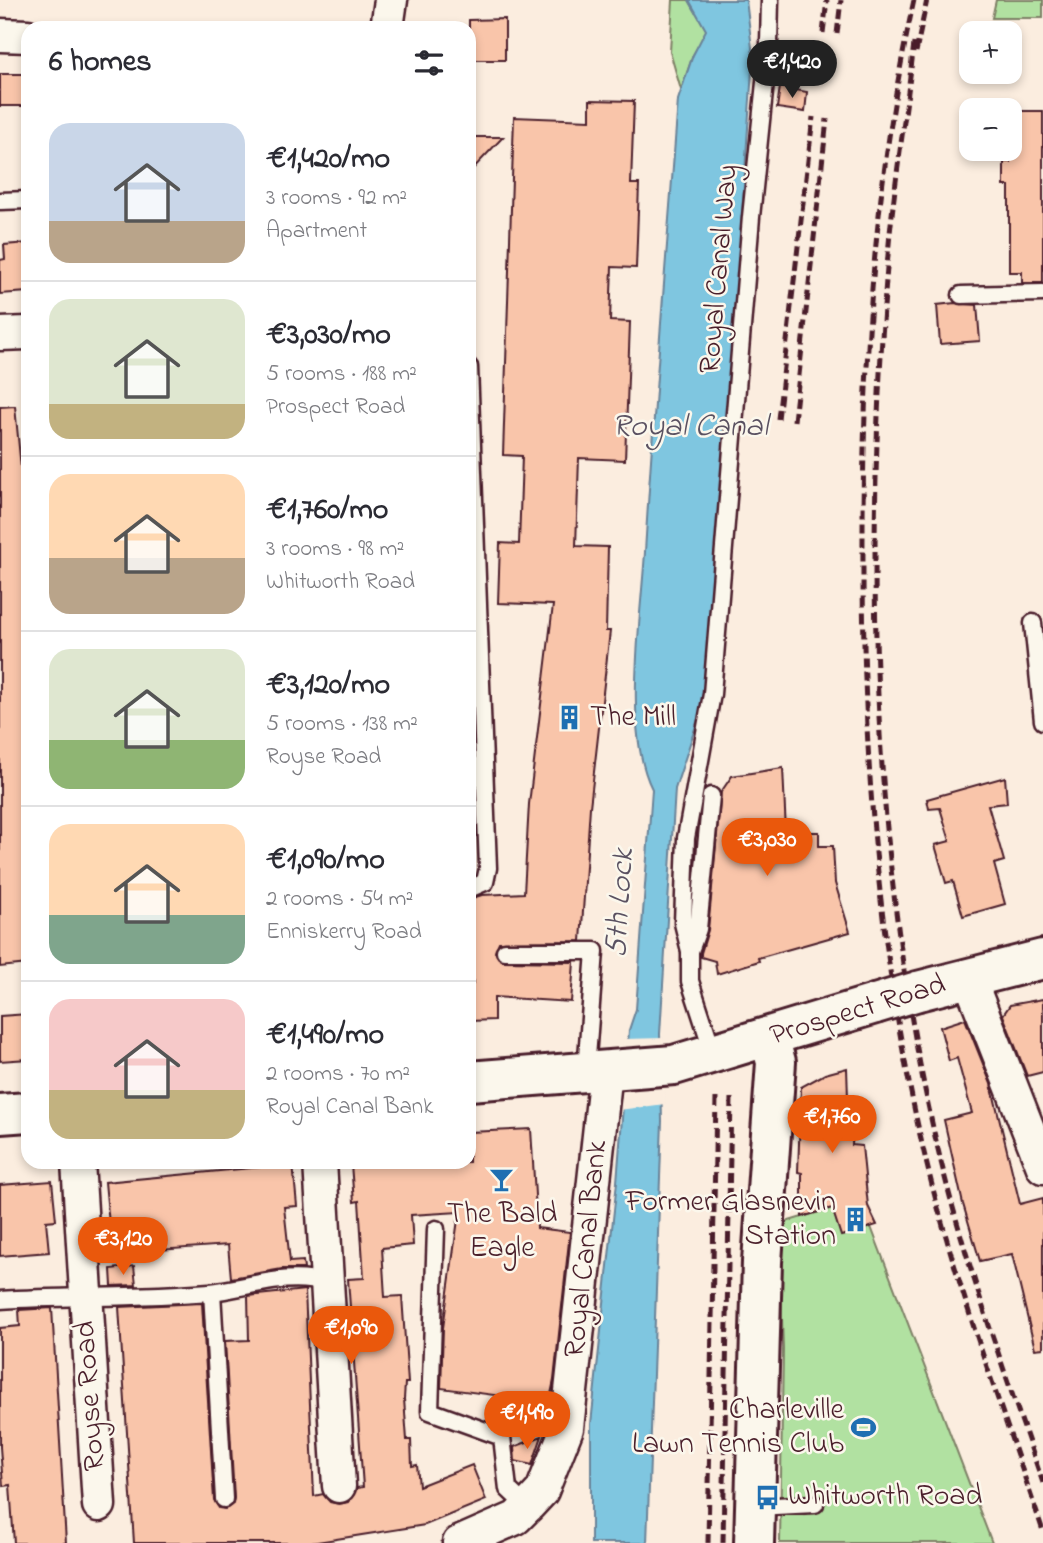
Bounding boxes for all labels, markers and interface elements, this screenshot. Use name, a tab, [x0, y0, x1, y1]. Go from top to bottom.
map controls	[959, 21, 1022, 161]
button: +	[959, 21, 1022, 84]
text: 6 homes	[49, 41, 152, 85]
pin: €1,420	[735, 41, 849, 100]
icon: filters	[410, 44, 448, 82]
text: €1,420	[763, 46, 821, 79]
button: −	[959, 98, 1022, 161]
text: €1,420/mo	[266, 138, 390, 182]
icon: home	[105, 151, 189, 235]
street label: Royal Canal Way	[689, 163, 751, 375]
text: 3 rooms · 92 m²	[266, 182, 407, 215]
text: Apartment	[266, 215, 367, 248]
text: €3,030/mo	[266, 314, 391, 358]
icon: home	[105, 327, 189, 411]
text: 5 rooms · 188 m²	[266, 358, 417, 391]
text: Prospect Road	[266, 391, 405, 424]
water label: Royal Canal	[612, 404, 772, 451]
text: €1,760/mo	[266, 489, 388, 533]
icon: home	[105, 502, 189, 586]
text: 3 rooms · 98 m²	[266, 533, 404, 566]
text: Whitworth Road	[266, 566, 415, 599]
text: €3,120/mo	[266, 664, 390, 708]
icon: home	[105, 677, 189, 761]
place label: The Mill	[590, 696, 676, 740]
building icon: The Mill	[556, 704, 584, 732]
text: 5 rooms · 138 m²	[266, 708, 418, 741]
text: Royse Road	[266, 741, 381, 774]
pin: €3,030	[710, 818, 824, 878]
text: €3,030	[738, 824, 796, 857]
text: €1,090/mo	[266, 839, 385, 883]
water label: 5th Lock	[594, 845, 648, 959]
icon: home	[105, 852, 189, 936]
text: 2 rooms · 54 m²	[266, 883, 413, 916]
text: Enniskerry Road	[266, 916, 422, 949]
street label: Prospect Road	[765, 963, 951, 1059]
text: €1,490/mo	[266, 1014, 384, 1058]
icon: home	[105, 1027, 189, 1111]
text: 2 rooms · 70 m²	[266, 1058, 410, 1091]
text: Royal Canal Bank	[266, 1091, 433, 1124]
pin: €1,760	[775, 1096, 889, 1155]
text: €1,760	[804, 1101, 860, 1134]
street label: Royal Canal Bank	[554, 1137, 620, 1360]
bar icon: The Bald Eagle	[488, 1166, 516, 1194]
place label: Former Glasnevin Station	[625, 1181, 836, 1259]
place label: The Bald Eagle	[447, 1193, 557, 1271]
building icon: Former Glasnevin Station	[842, 1206, 870, 1234]
pin: €3,120	[66, 1218, 180, 1277]
text: €3,120	[94, 1223, 152, 1256]
pin: €1,090	[294, 1306, 408, 1366]
text: €1,090	[324, 1312, 378, 1345]
street label: Royse Road	[64, 1319, 118, 1473]
place label: Charleville Lawn Tennis Club	[632, 1389, 845, 1467]
pin: €1,490	[470, 1392, 584, 1451]
text: €1,490	[500, 1397, 554, 1430]
sports icon: Charleville Lawn Tennis Club	[850, 1414, 878, 1442]
place label: Whitworth Road	[788, 1475, 982, 1519]
bus stop icon: Whitworth Road	[754, 1483, 782, 1511]

